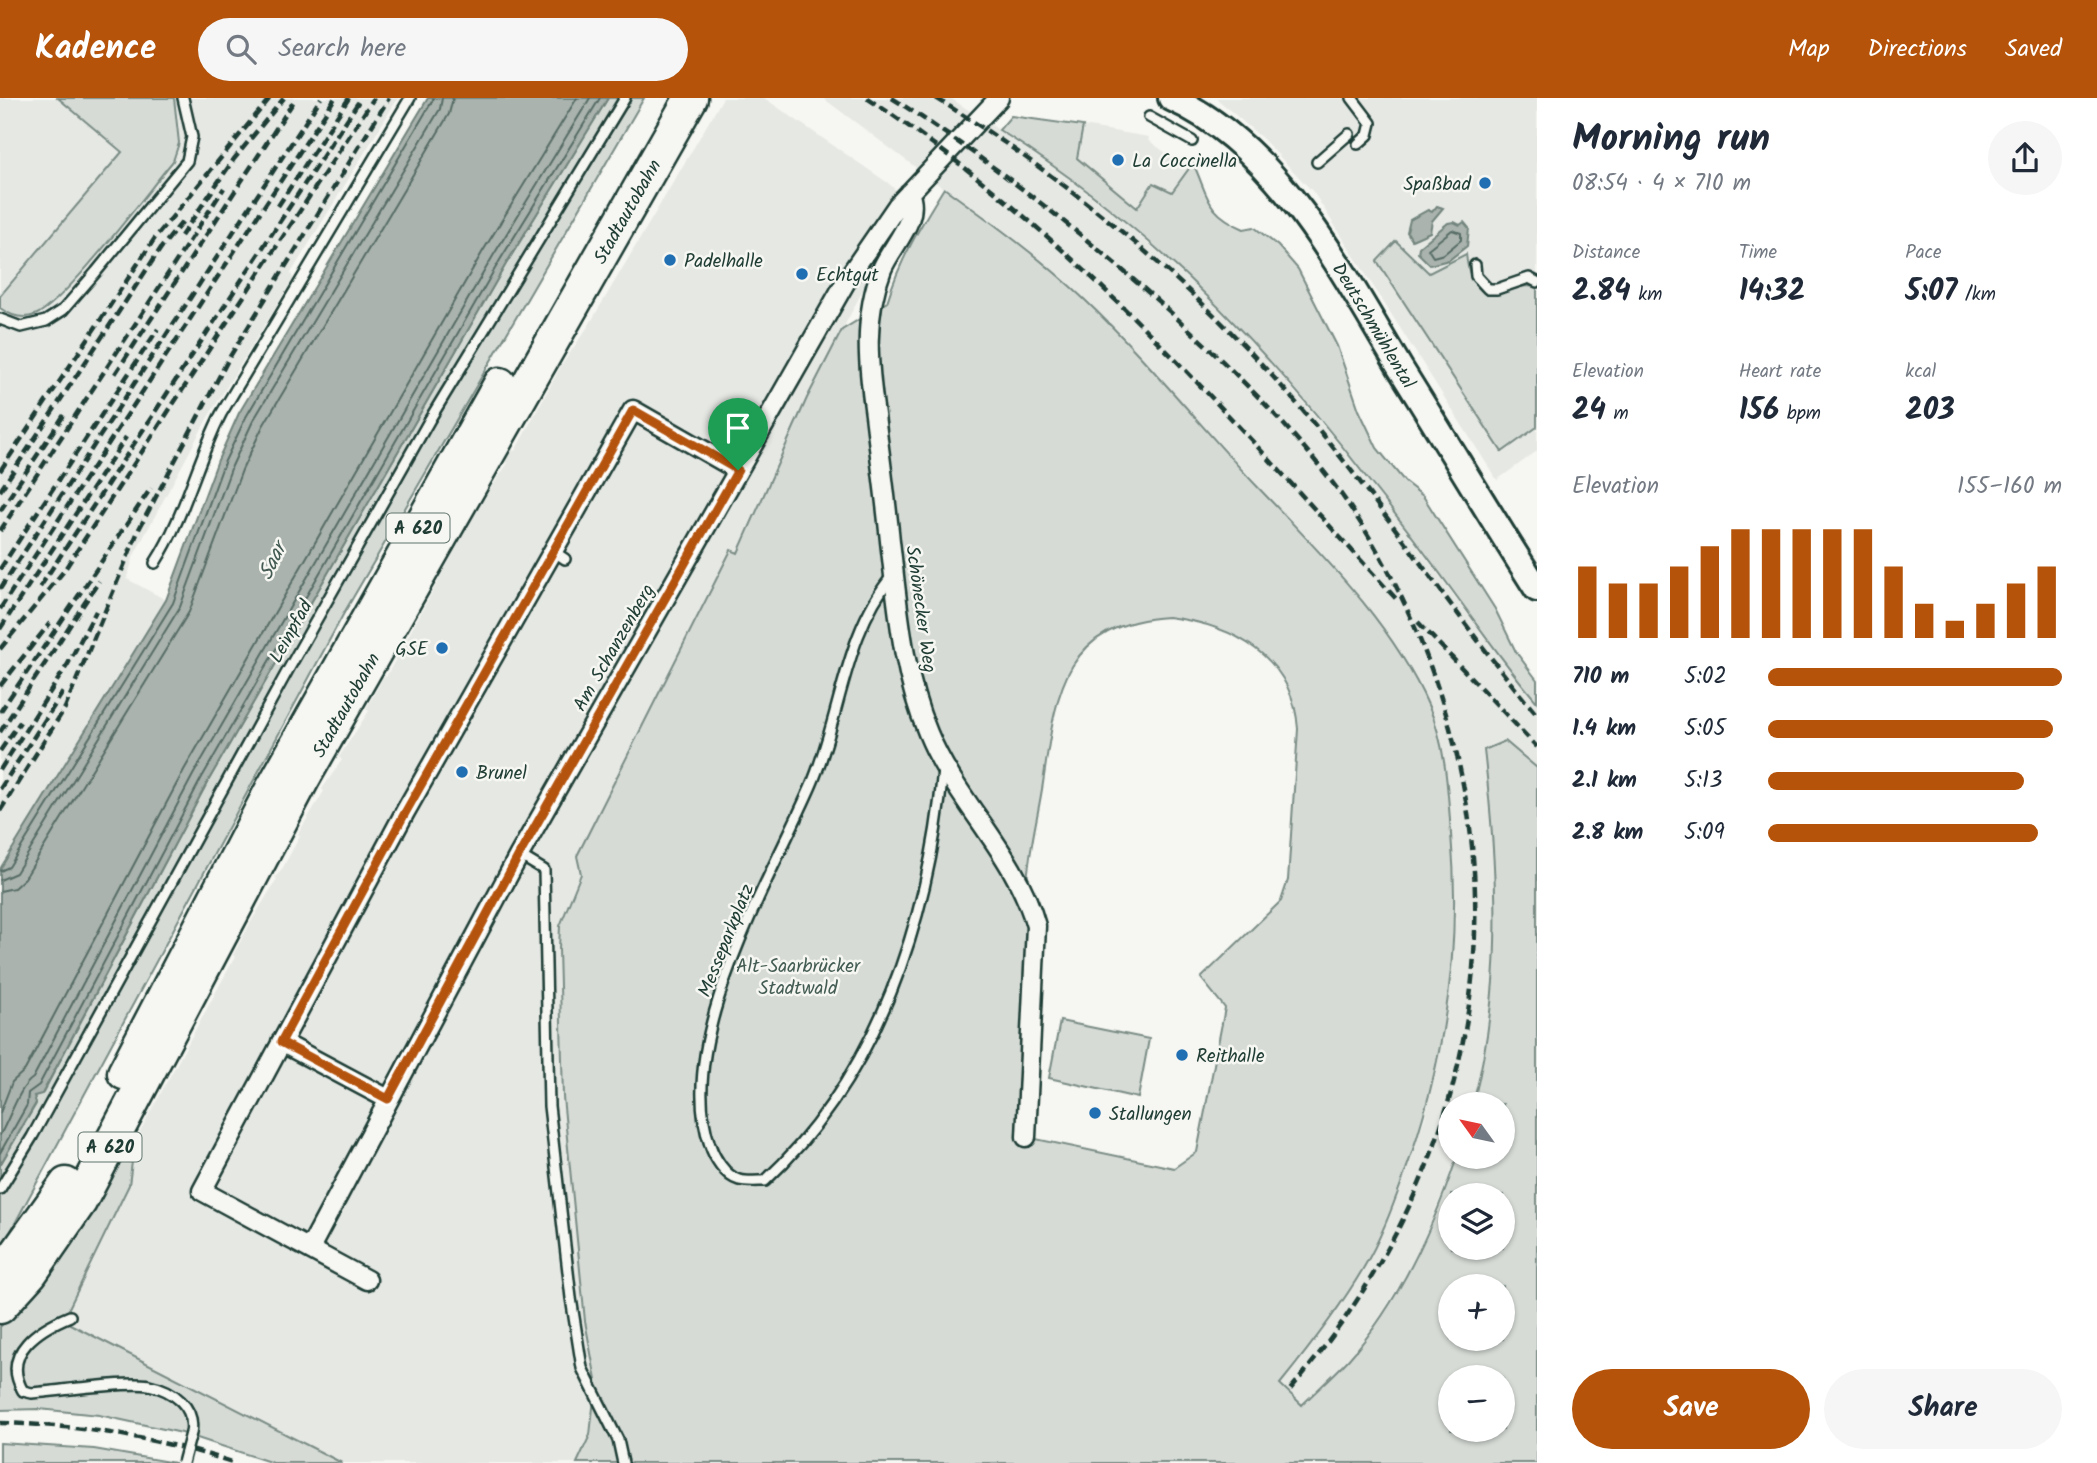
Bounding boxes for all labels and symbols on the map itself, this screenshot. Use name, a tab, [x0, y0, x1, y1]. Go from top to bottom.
place label: La Coccinella	[1132, 147, 1237, 177]
marker: La Coccinella	[1110, 152, 1126, 168]
street label: Stadtautobahn	[586, 154, 670, 270]
place label: Spaßbad	[1403, 170, 1472, 200]
marker: Spaßbad	[1477, 175, 1493, 191]
place label: Padelhalle	[684, 247, 763, 277]
marker: Padelhalle	[662, 252, 678, 268]
street label: Deutschmühlental	[1323, 257, 1423, 395]
place label: Echtgut	[816, 261, 879, 291]
marker: Echtgut	[794, 266, 810, 282]
pin	[708, 398, 768, 470]
road number: A 620	[386, 514, 450, 542]
water label: Saar	[250, 534, 298, 586]
street label: Schönecker Weg	[896, 544, 944, 675]
street label: Am Schanzenberg	[566, 579, 663, 717]
street label: Leinpfad	[262, 594, 322, 669]
place label: GSE	[395, 635, 429, 665]
marker: GSE	[434, 640, 450, 656]
street label: Stadtautobahn	[305, 648, 389, 764]
place label: Brunel	[476, 759, 527, 789]
marker: Brunel	[454, 764, 470, 780]
street label: Messeparkplatz	[690, 880, 763, 1002]
park label: Alt-Saarbrücker Stadtwald	[736, 952, 862, 1004]
place label: Reithalle	[1196, 1042, 1265, 1072]
marker: Reithalle	[1174, 1047, 1190, 1063]
north arrow	[1438, 1092, 1516, 1169]
place label: Stallungen	[1109, 1100, 1192, 1130]
marker: Stallungen	[1087, 1105, 1103, 1121]
road number: A 620	[78, 1132, 142, 1162]

